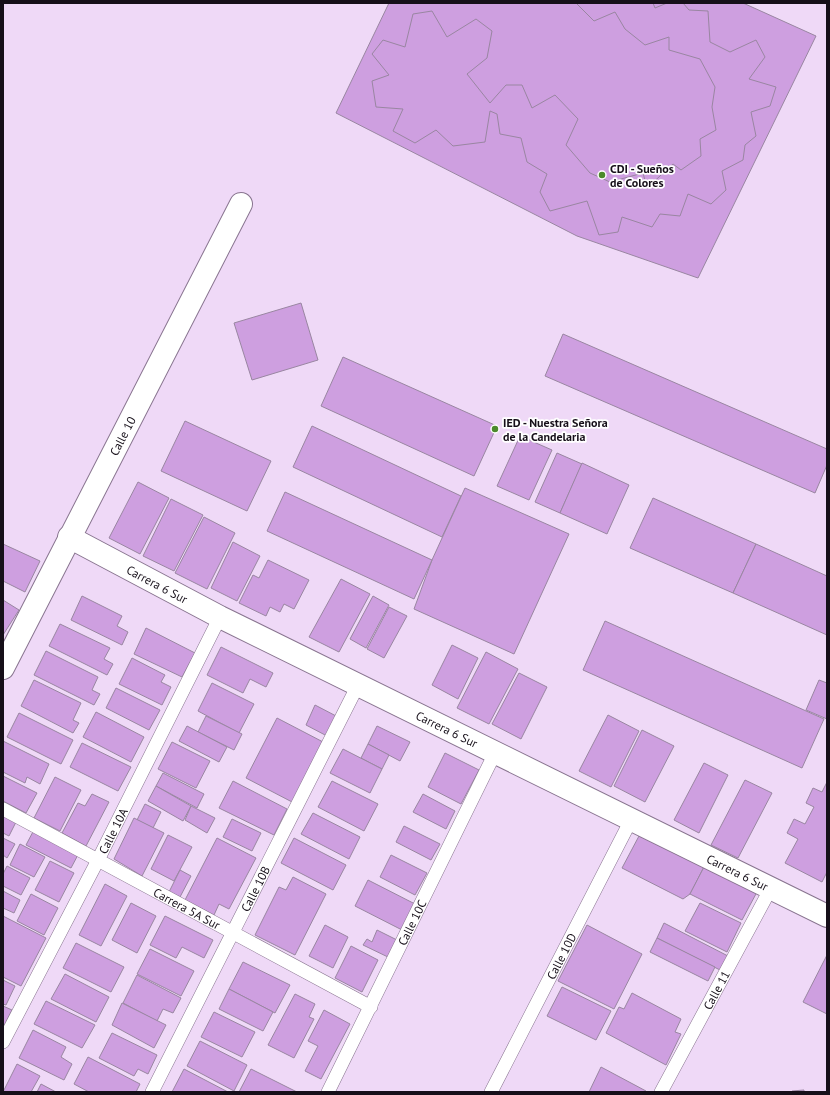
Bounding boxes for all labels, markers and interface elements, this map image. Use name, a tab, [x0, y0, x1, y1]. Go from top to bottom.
place label: CDI - Sueños de Colores	[610, 161, 674, 190]
marker: CDI - Sueños de Colores	[597, 170, 607, 180]
street label: Calle 10	[106, 413, 139, 458]
place label: IED - Nuestra Señora de la Candelaria	[503, 415, 608, 444]
marker: IED - Nuestra Señora de la Candelaria	[490, 424, 500, 434]
street label: Carrera 6 Sur	[124, 562, 190, 606]
street label: Carrera 6 Sur	[414, 707, 480, 750]
street label: Calle 10A	[95, 805, 130, 856]
street label: Carrera 6 Sur	[704, 851, 771, 894]
street label: Calle 10B	[237, 863, 273, 914]
street label: Carrera 5A Sur	[151, 884, 223, 932]
street label: Calle 10C	[394, 897, 429, 948]
street label: Calle 10D	[543, 930, 579, 982]
street label: Calle 11	[699, 968, 733, 1012]

